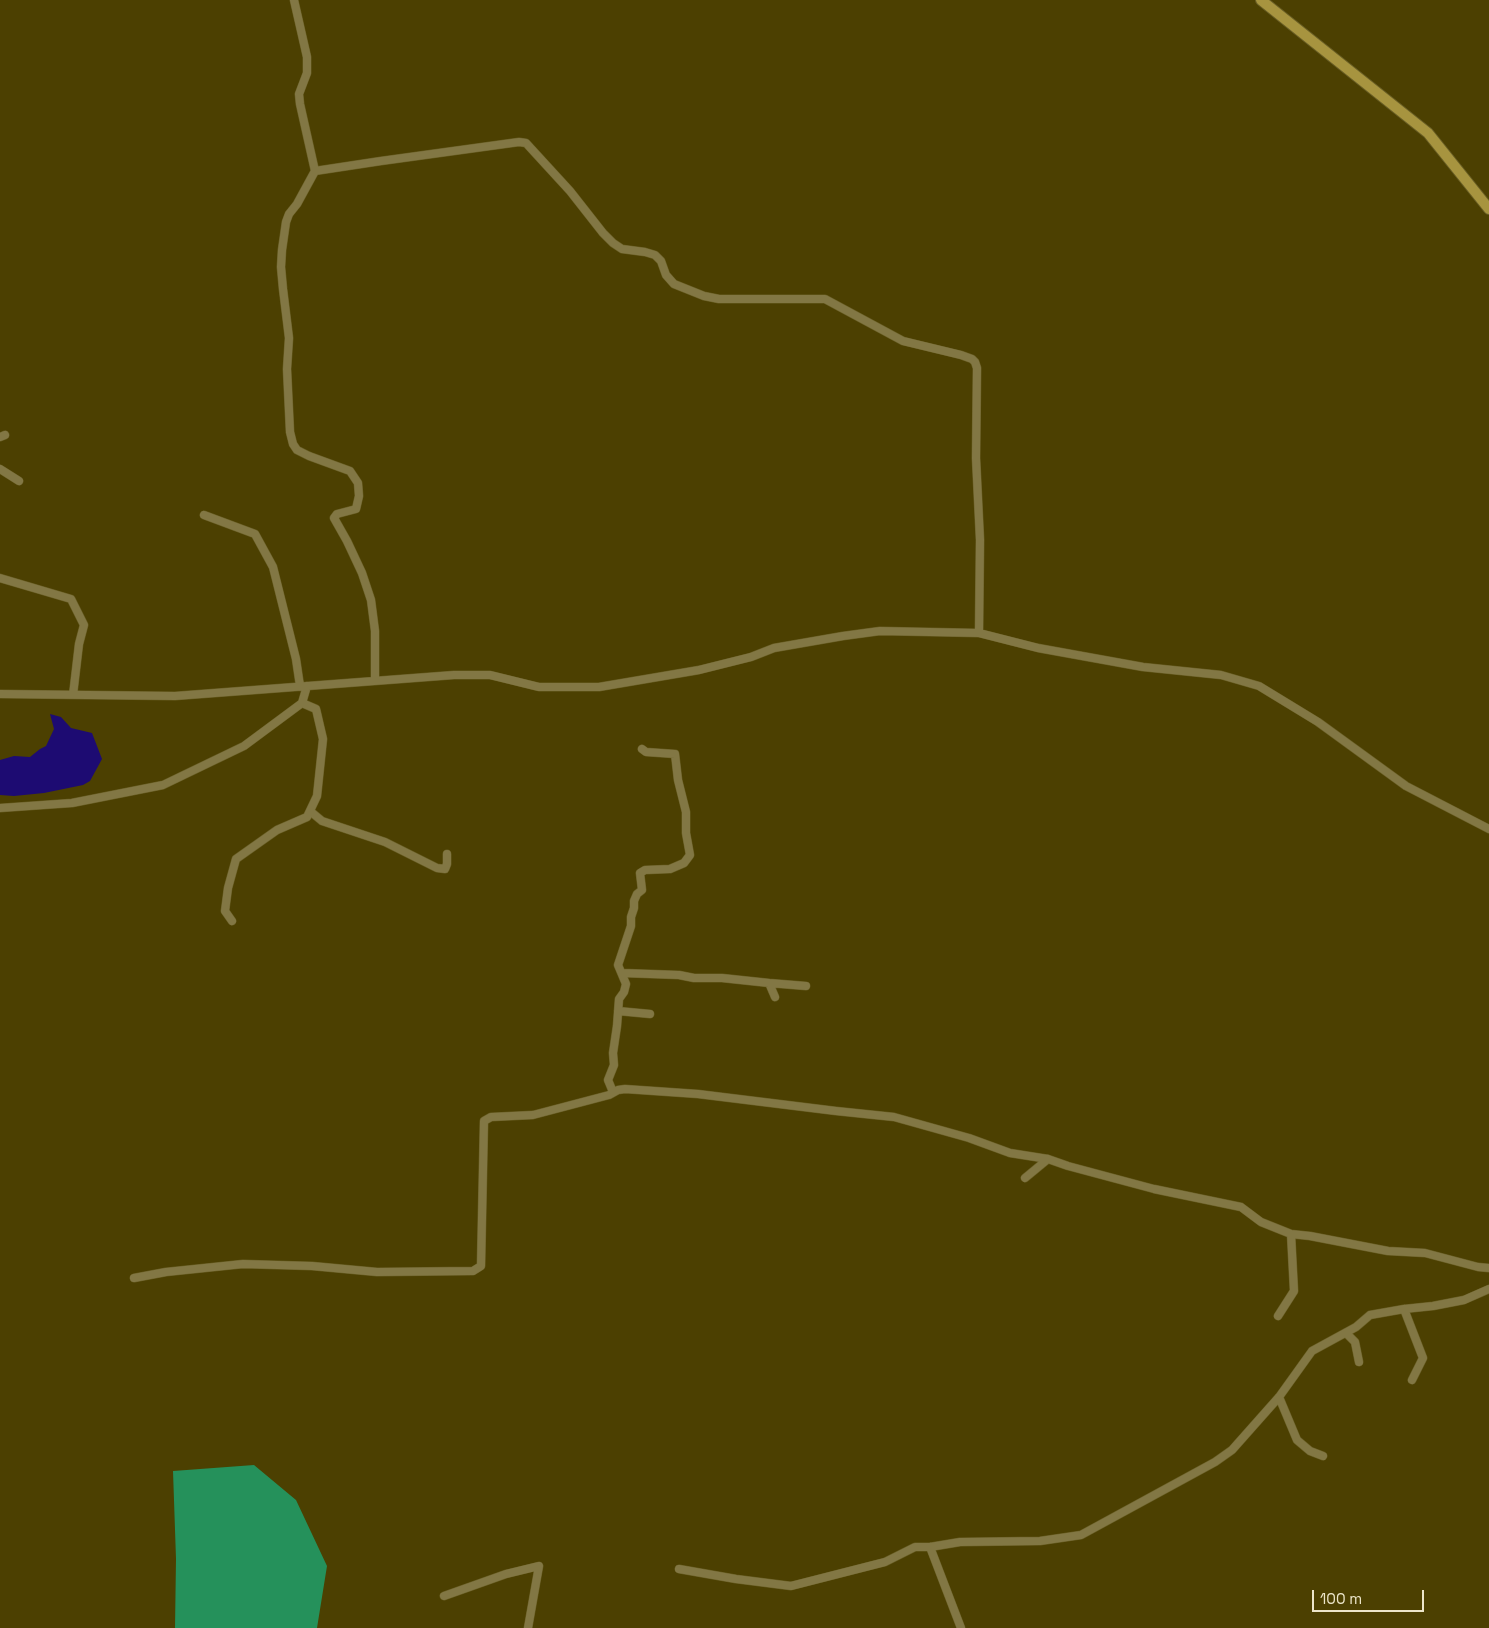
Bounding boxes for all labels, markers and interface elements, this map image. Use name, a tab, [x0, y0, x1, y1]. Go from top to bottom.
scale bar	[1314, 1580, 1426, 1612]
text: 100 m	[1320, 1589, 1362, 1608]

